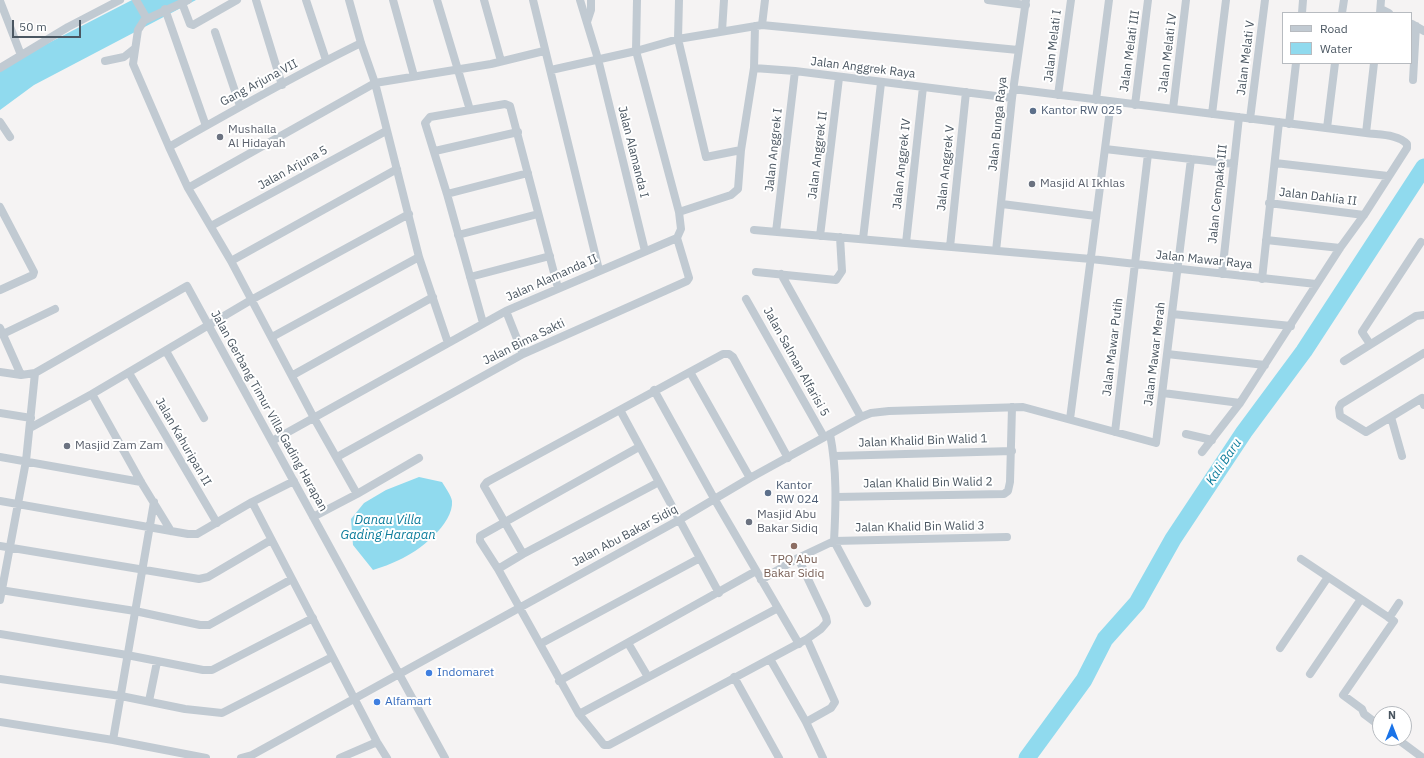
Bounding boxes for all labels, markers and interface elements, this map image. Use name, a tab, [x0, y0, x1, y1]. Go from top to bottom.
street label: Jalan Melati I	[1041, 9, 1065, 83]
street label: Jalan Melati III	[1117, 9, 1143, 93]
scale bar	[14, 12, 83, 38]
street label: Jalan Melati IV	[1156, 12, 1180, 94]
legend	[1282, 12, 1412, 64]
text: 50 m	[19, 19, 47, 34]
street label: Jalan Melati V	[1234, 20, 1258, 96]
text: Road	[1320, 21, 1348, 36]
text: Water	[1320, 41, 1352, 56]
street label: Jalan Anggrek Raya	[810, 54, 916, 82]
street label: Gang Arjuna VII	[218, 57, 300, 109]
street label: Jalan Bunga Raya	[986, 76, 1010, 172]
place label: Kantor RW 025	[1041, 104, 1122, 118]
street label: Jalan Alamanda I	[615, 105, 651, 199]
marker: Kantor RW 025	[1028, 106, 1038, 116]
street label: Jalan Anggrek I	[762, 108, 786, 192]
street label: Jalan Anggrek II	[805, 110, 831, 200]
street label: Jalan Anggrek IV	[890, 118, 914, 210]
place label: Mushalla Al Hidayah	[228, 123, 286, 151]
street label: Jalan Anggrek V	[934, 124, 958, 212]
marker: Mushalla Al Hidayah	[215, 132, 225, 142]
street label: Jalan Arjuna 5	[256, 143, 330, 193]
street label: Jalan Cempaka III	[1206, 144, 1230, 244]
place label: Masjid Al Ikhlas	[1040, 177, 1125, 191]
marker: Masjid Al Ikhlas	[1027, 179, 1037, 189]
street label: Jalan Dahlia II	[1278, 185, 1358, 209]
street label: Jalan Mawar Raya	[1155, 248, 1253, 272]
street label: Jalan Alamanda II	[504, 251, 600, 305]
street label: Jalan Mawar Putih	[1100, 297, 1126, 397]
street label: Jalan Mawar Merah	[1141, 301, 1169, 407]
street label: Jalan Salman Alfarisi 5	[760, 305, 832, 419]
street label: Jalan Gerbang Timur Villa Gading Harapan	[208, 308, 330, 514]
street label: Jalan Bima Sakti	[481, 316, 567, 368]
street label: Jalan Kahuripan II	[152, 395, 214, 489]
street label: Jalan Khalid Bin Walid 1	[858, 432, 988, 450]
water label: Kali Baru	[1203, 436, 1245, 488]
place label: Masjid Zam Zam	[75, 439, 163, 453]
marker: Masjid Zam Zam	[62, 441, 72, 451]
street label: Jalan Khalid Bin Walid 2	[863, 475, 993, 491]
place label: Kantor RW 024	[776, 479, 819, 507]
marker: Kantor RW 024	[763, 488, 773, 498]
street label: Jalan Abu Bakar Sidiq	[570, 502, 680, 570]
place label: Masjid Abu Bakar Sidiq	[757, 508, 818, 536]
water label: Danau Villa Gading Harapan	[340, 512, 436, 543]
marker: Masjid Abu Bakar Sidiq	[744, 517, 754, 527]
street label: Jalan Khalid Bin Walid 3	[855, 519, 985, 535]
marker: TPQ Abu Bakar Sidiq	[789, 541, 799, 551]
place label: TPQ Abu Bakar Sidiq	[763, 553, 825, 581]
place label: Indomaret	[437, 666, 494, 680]
marker: Indomaret	[424, 668, 434, 678]
place label: Alfamart	[385, 695, 432, 709]
marker: Alfamart	[372, 697, 382, 707]
north arrow	[1372, 706, 1412, 746]
text: N	[1388, 708, 1396, 722]

